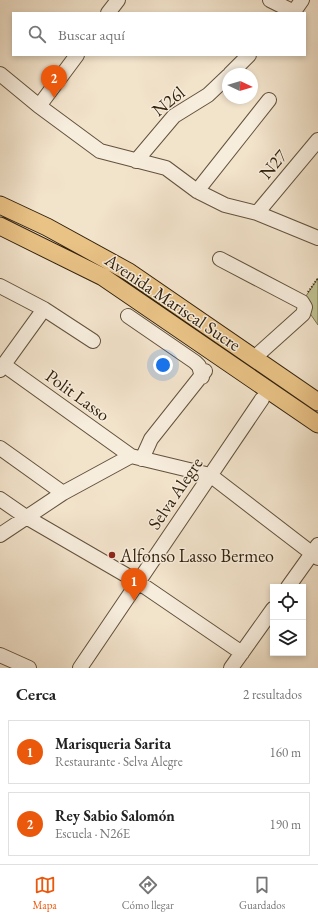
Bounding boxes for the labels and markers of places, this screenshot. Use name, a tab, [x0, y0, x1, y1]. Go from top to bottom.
pin: 2	[41, 65, 67, 98]
place label: Alfonso Lasso Bermeo	[119, 544, 274, 567]
marker: Alfonso Lasso Bermeo	[107, 550, 117, 560]
pin: 1	[121, 568, 147, 601]

